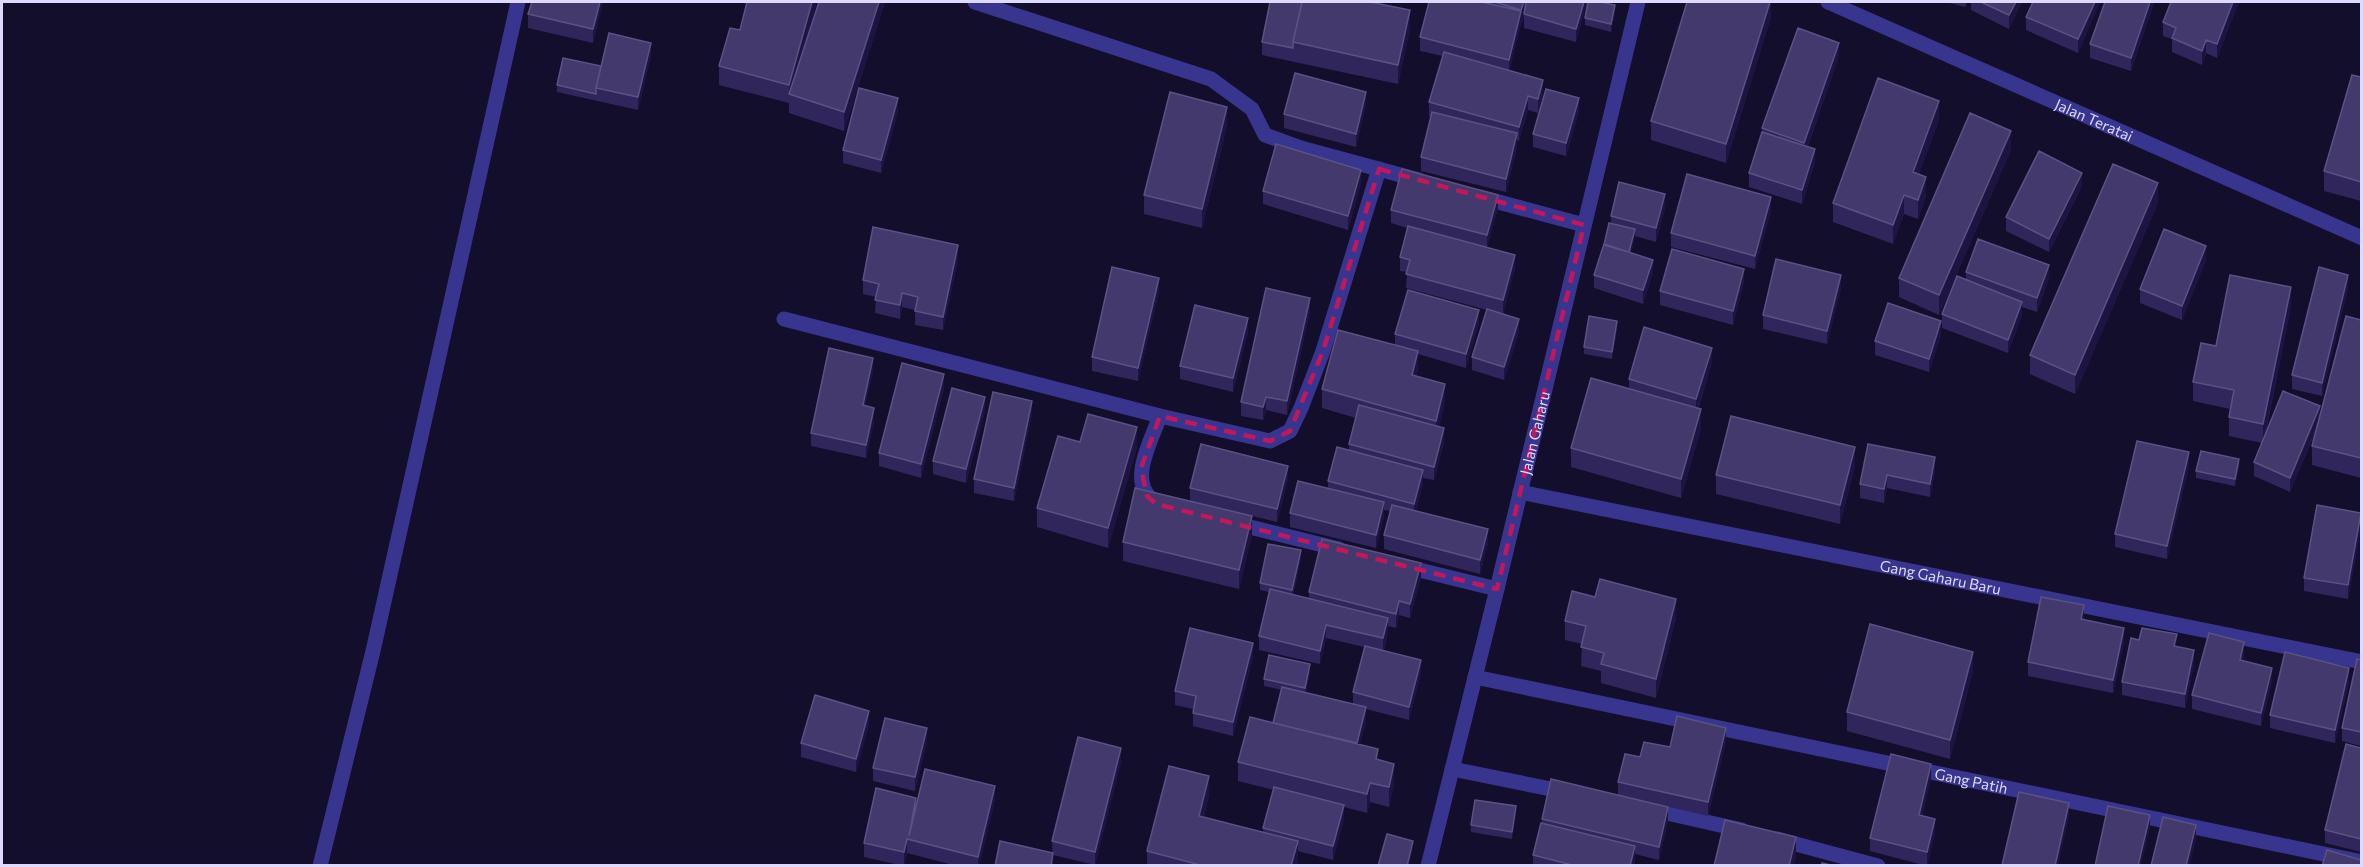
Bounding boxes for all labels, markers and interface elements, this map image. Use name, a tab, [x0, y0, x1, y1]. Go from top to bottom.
street label: Jalan Teratai	[2052, 95, 2136, 145]
street label: Jalan Gaharu	[1516, 389, 1553, 476]
street label: Gang Gaharu Baru	[1878, 556, 2003, 598]
street label: Gang Patih	[1933, 764, 2010, 797]

